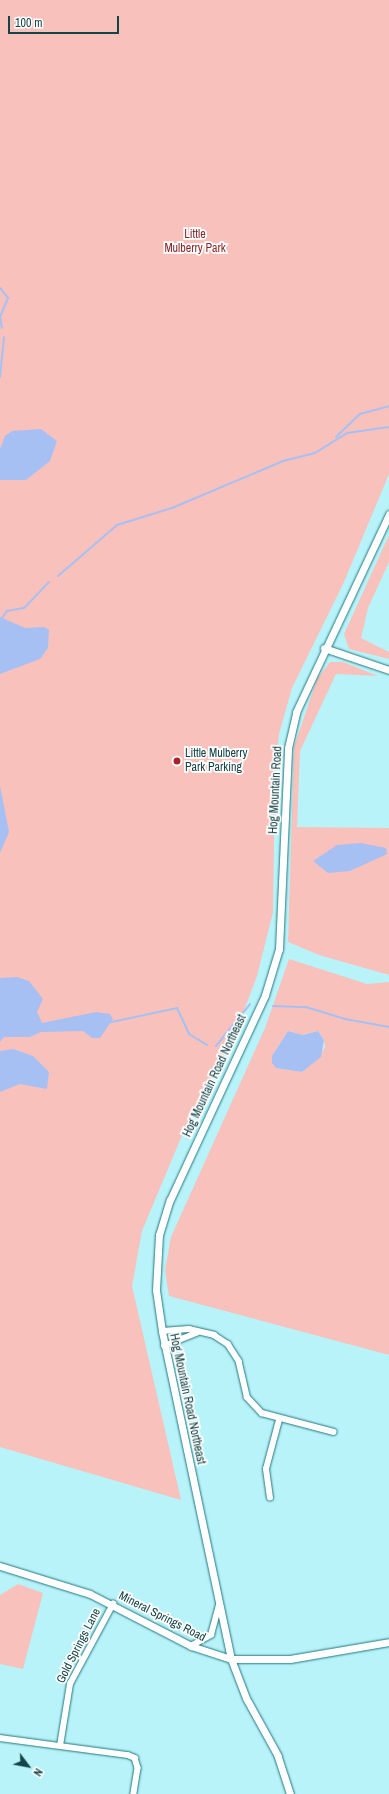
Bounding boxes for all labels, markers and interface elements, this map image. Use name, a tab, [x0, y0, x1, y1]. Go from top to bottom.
scale bar	[10, 8, 121, 34]
text: 100 m	[15, 15, 42, 31]
park label: Little Mulberry Park	[164, 228, 226, 256]
street label: Hog Mountain Road	[267, 746, 285, 834]
place label: Little Mulberry Park Parking	[185, 747, 247, 775]
marker: Little Mulberry Park Parking	[172, 756, 182, 766]
street label: Hog Mountain Road Northeast	[180, 1012, 250, 1140]
street label: Hog Mountain Road Northeast	[166, 1332, 208, 1466]
street label: Mineral Springs Road	[116, 1589, 208, 1645]
street label: Gold Springs Lane	[54, 1606, 104, 1686]
north arrow	[8, 1746, 48, 1786]
text: N	[31, 1766, 46, 1779]

